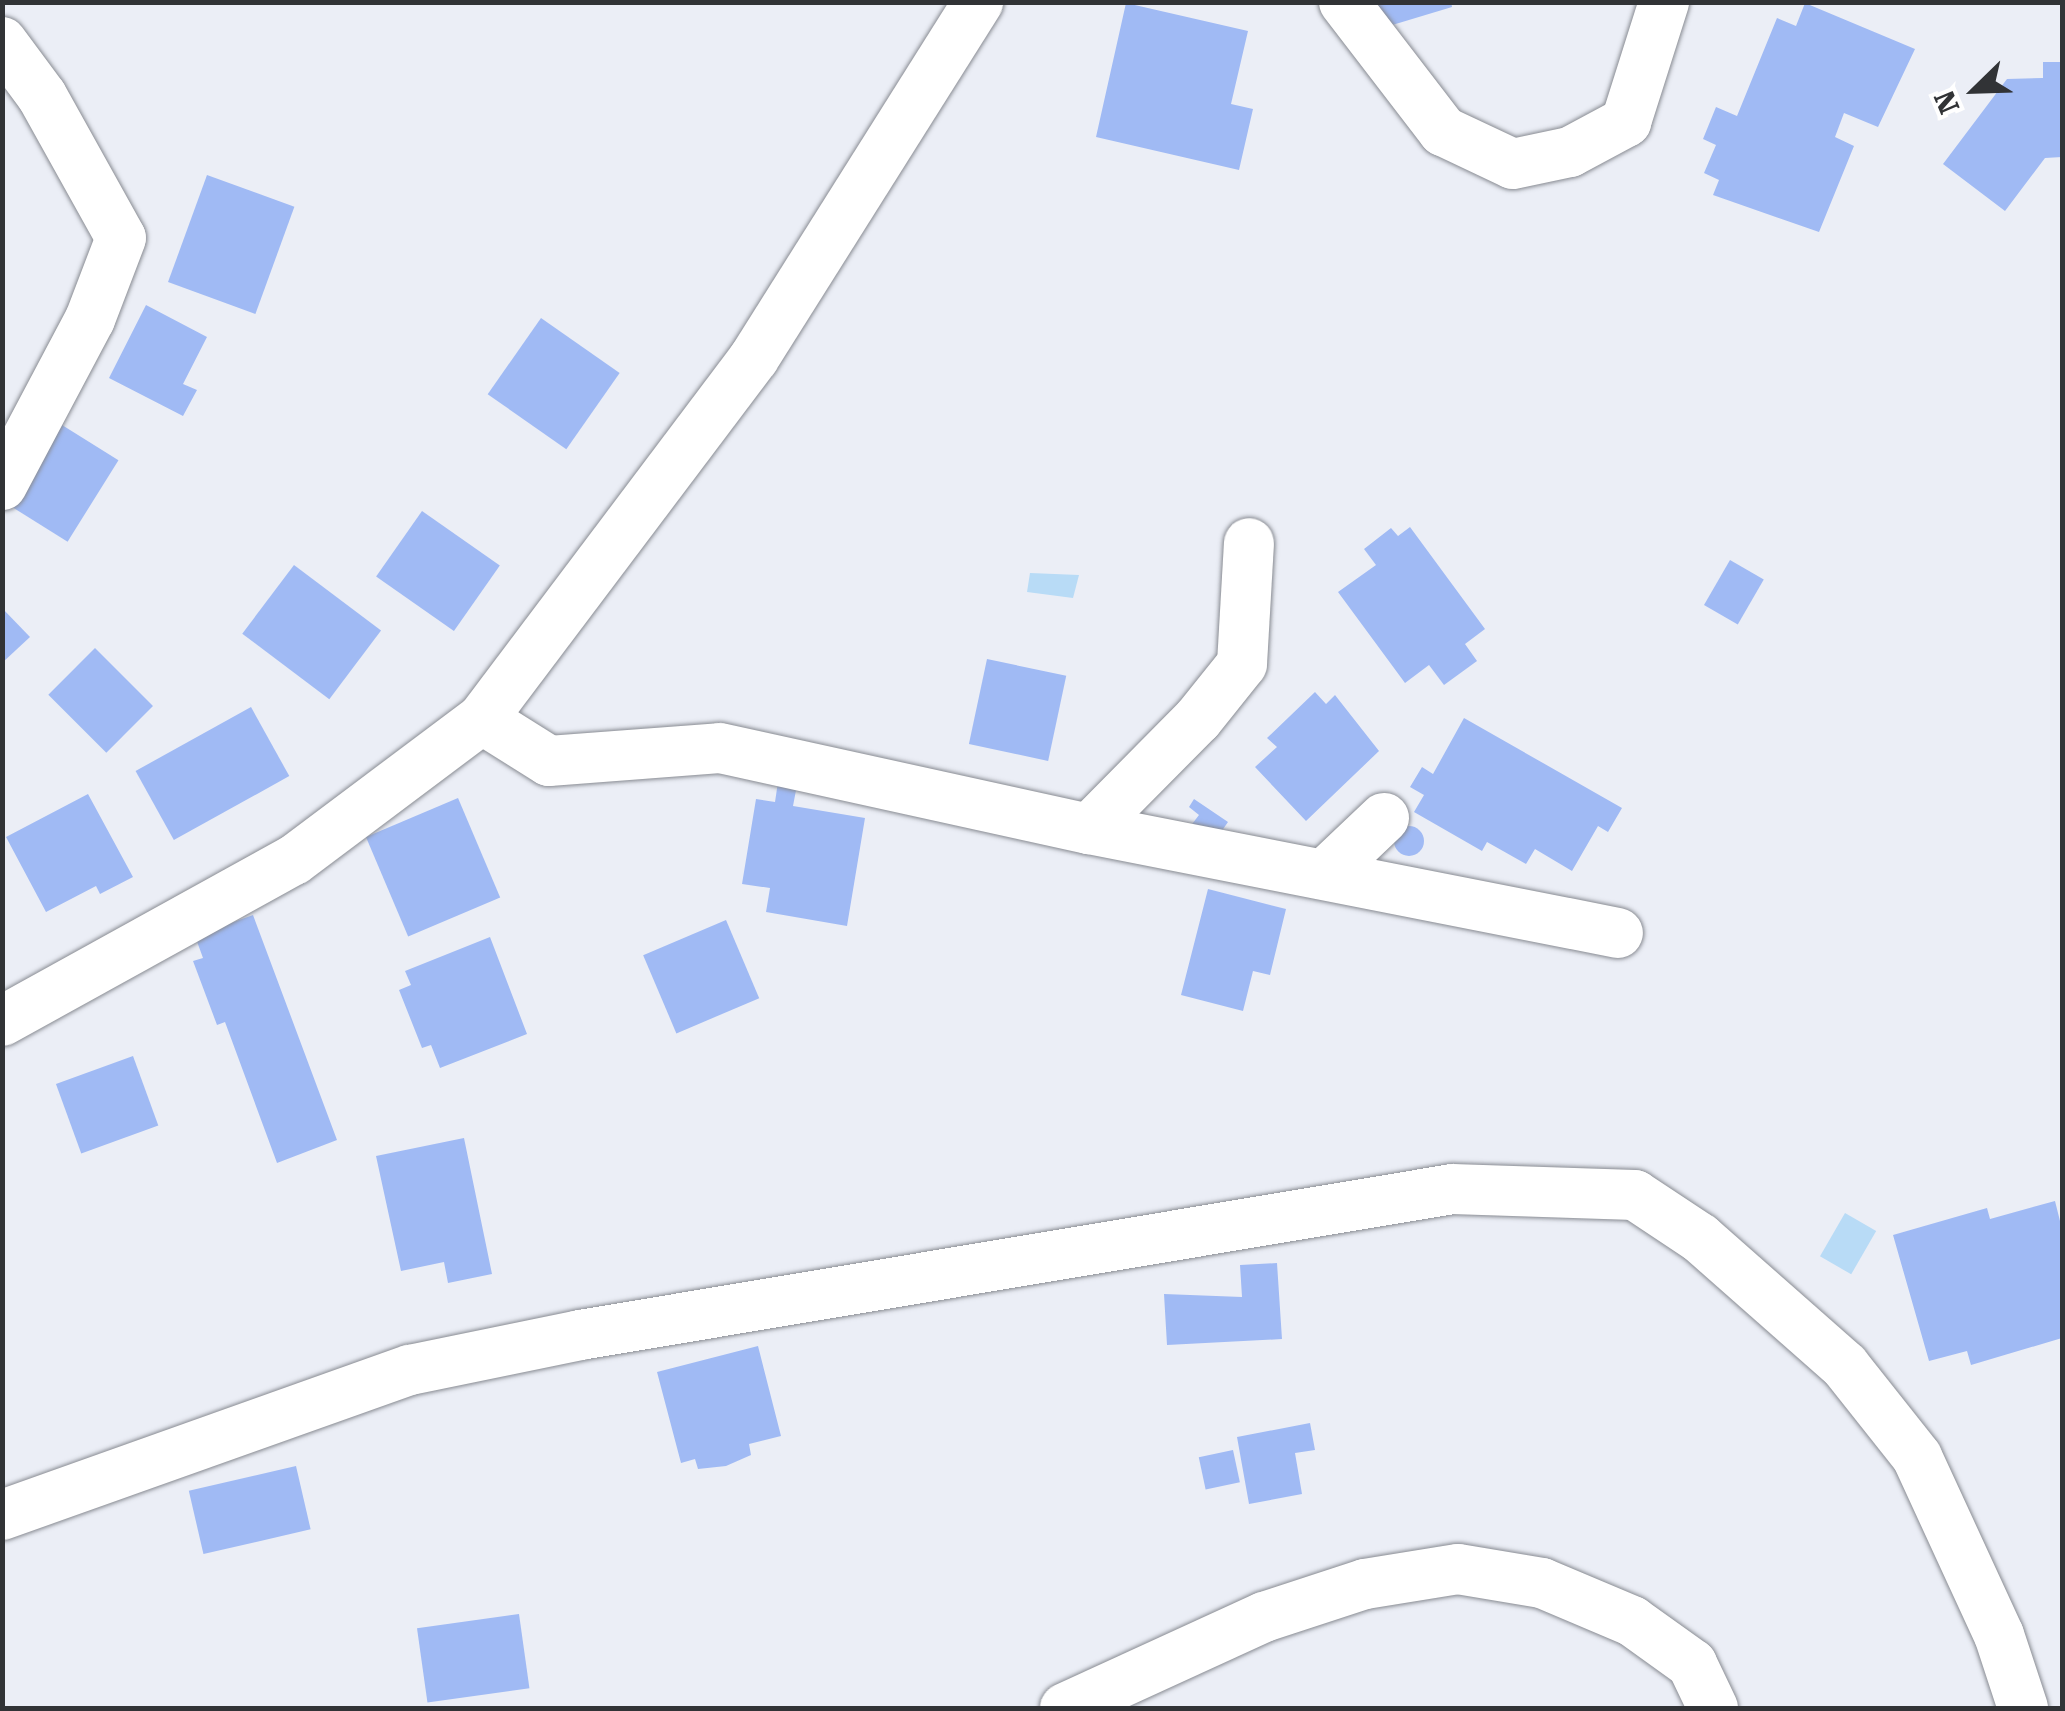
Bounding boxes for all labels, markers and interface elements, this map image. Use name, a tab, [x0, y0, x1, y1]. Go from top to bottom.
north arrow	[1925, 40, 2025, 140]
text: N	[1928, 86, 1966, 118]

